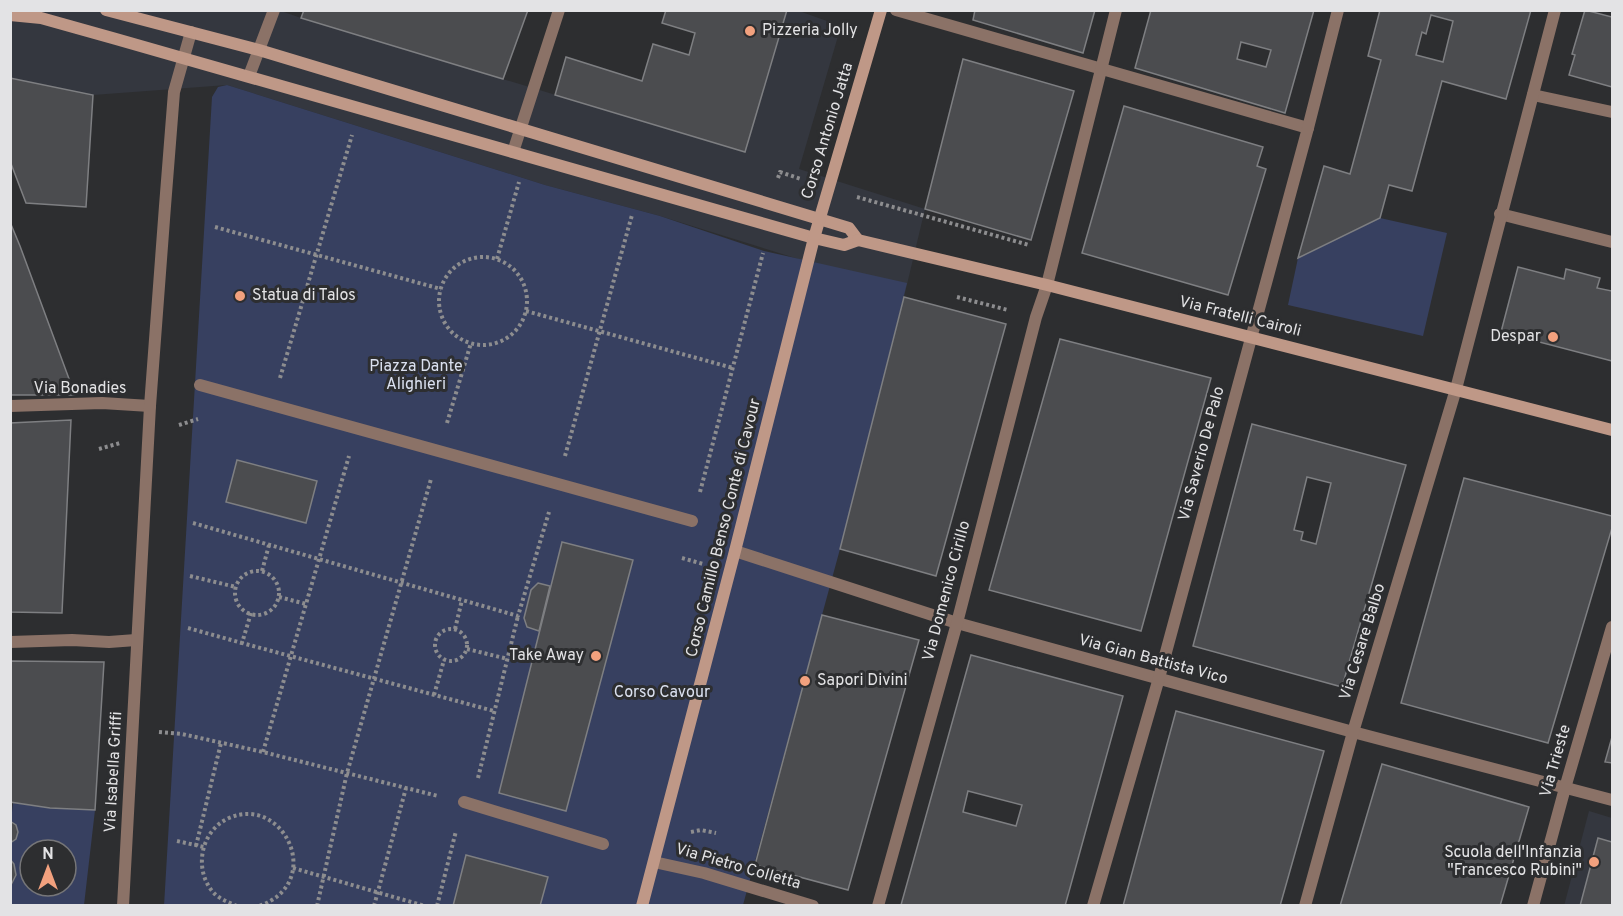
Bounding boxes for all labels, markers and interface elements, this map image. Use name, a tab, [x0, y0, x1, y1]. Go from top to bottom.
place label: Pizzeria Jolly	[762, 21, 858, 41]
marker: Pizzeria Jolly	[743, 24, 757, 38]
street label: Corso Antonio Jatta	[798, 60, 858, 202]
place label: Statua di Talos	[252, 286, 356, 306]
marker: Statua di Talos	[233, 289, 247, 303]
street label: Via Fratelli Cairoli	[1177, 292, 1303, 342]
place label: Despar	[1490, 327, 1541, 347]
marker: Despar	[1546, 330, 1560, 344]
park label: Piazza Dante Alighieri	[369, 357, 463, 395]
street label: Via Bonadies	[34, 379, 126, 399]
street label: Via Saverio De Palo	[1174, 384, 1230, 524]
street label: Corso Camillo Benso Conte di Cavour	[682, 397, 766, 659]
street label: Via Domenico Cirillo	[919, 518, 975, 663]
street label: Via Cesare Balbo	[1336, 581, 1390, 703]
street label: Via Gian Battista Vico	[1076, 630, 1230, 690]
place label: Take Away	[509, 646, 584, 666]
marker: Take Away	[589, 649, 603, 663]
place label: Sapori Divini	[817, 671, 908, 691]
marker: Sapori Divini	[798, 674, 812, 688]
park label: Corso Cavour	[614, 683, 710, 703]
street label: Via Isabella Griffi	[101, 711, 127, 833]
street label: Via Trieste	[1536, 722, 1576, 800]
north arrow	[18, 838, 78, 898]
street label: Via Pietro Colletta	[673, 840, 803, 894]
place label: Scuola dell'Infanzia "Francesco Rubini"	[1444, 843, 1582, 881]
text: N	[42, 845, 54, 865]
marker: Scuola dell'Infanzia "Francesco Rubini"	[1587, 855, 1601, 869]

